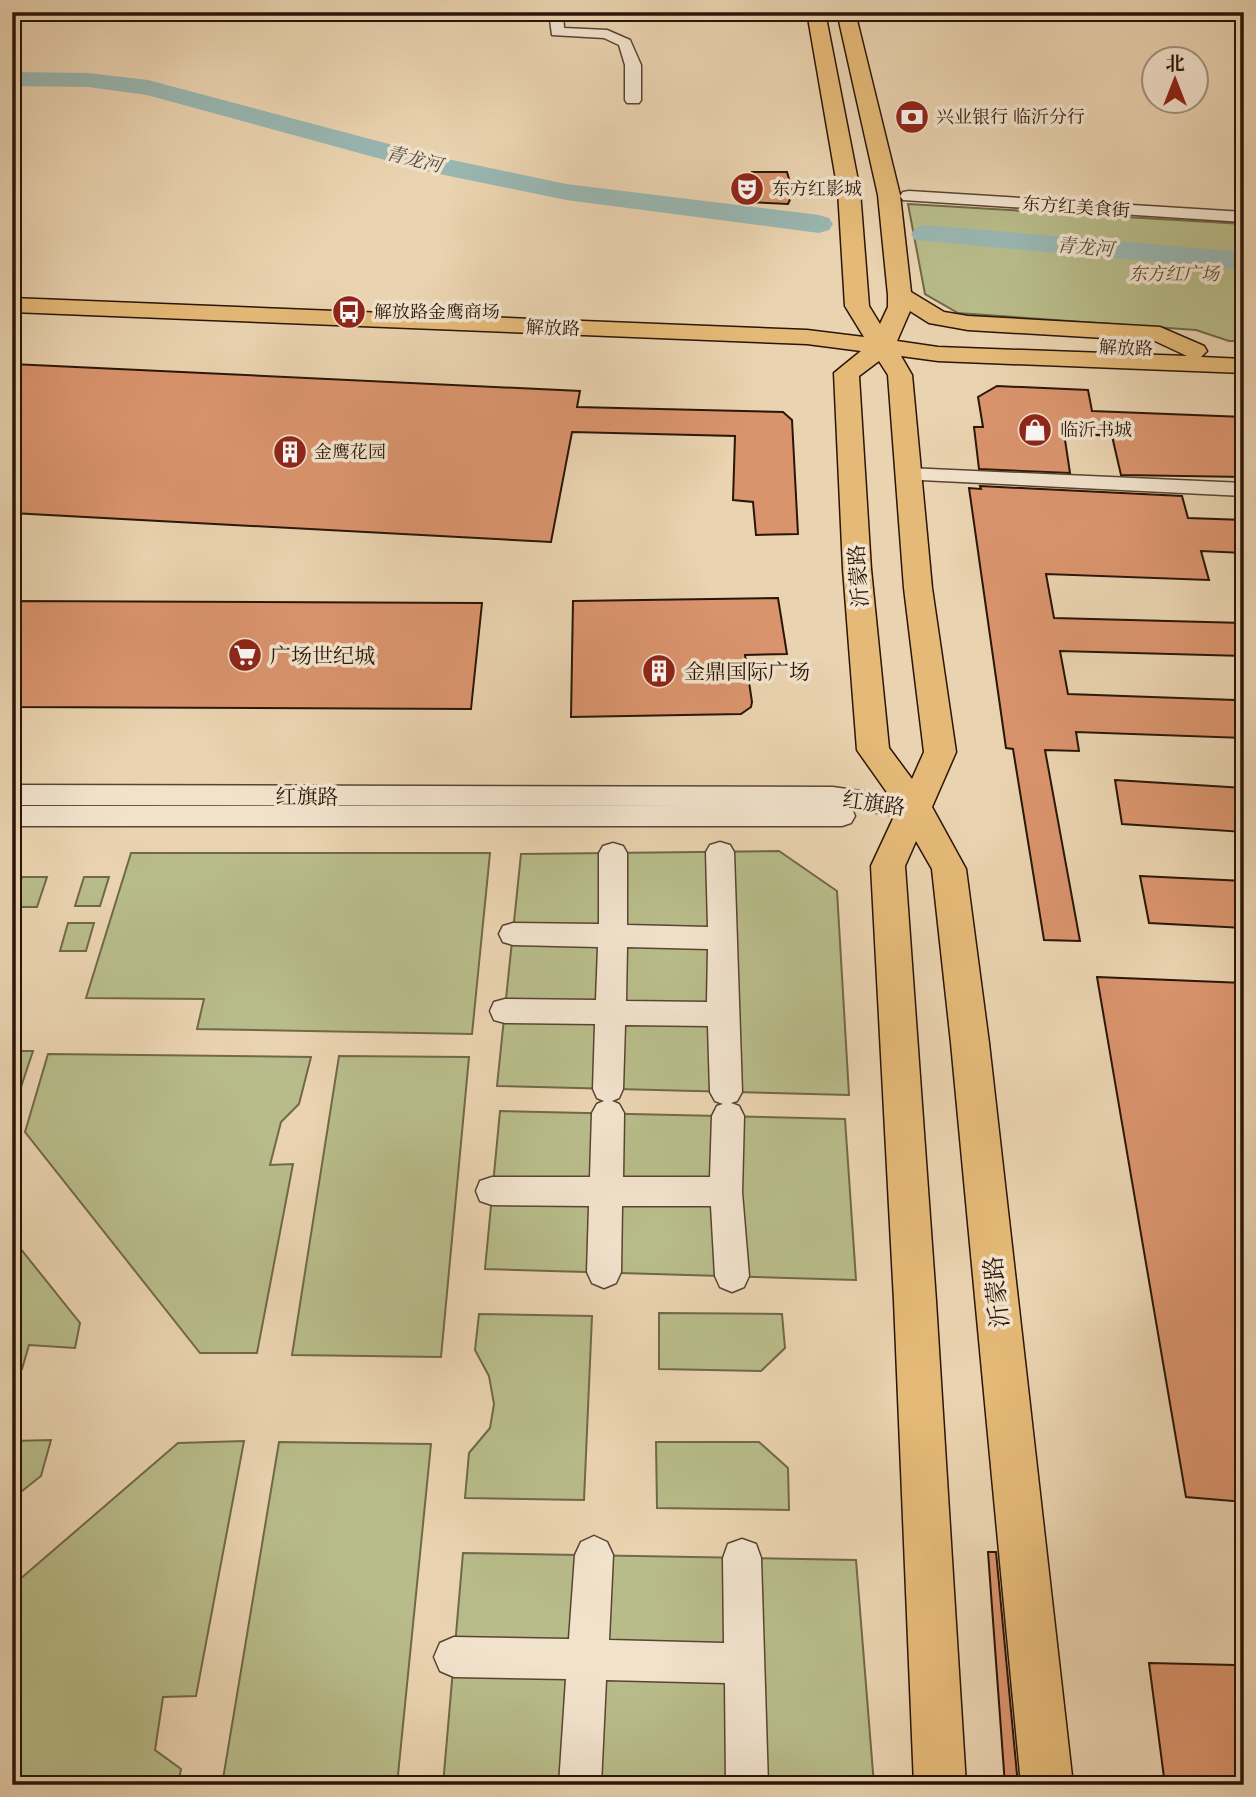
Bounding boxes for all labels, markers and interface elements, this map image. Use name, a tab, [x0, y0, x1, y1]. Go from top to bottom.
north arrow	[1140, 46, 1210, 116]
text: 北	[1165, 52, 1185, 75]
bank icon: 兴业银行 临沂分行	[893, 98, 931, 136]
place label: 兴业银行 临沂分行	[936, 106, 1085, 128]
water label: 青龙河	[384, 141, 447, 178]
theatre icon: 东方红影城	[728, 170, 766, 208]
place label: 东方红影城	[772, 178, 862, 200]
street label: 东方红美食街	[1021, 192, 1131, 222]
water label: 青龙河	[1056, 233, 1117, 261]
park label: 东方红广场	[1129, 263, 1221, 285]
bus stop icon: 解放路金鹰商场	[330, 293, 368, 331]
place label: 解放路金鹰商场	[374, 301, 500, 323]
street label: 解放路	[526, 316, 580, 340]
street label: 解放路	[1099, 336, 1153, 360]
shop icon: 临沂书城	[1016, 411, 1054, 449]
place label: 临沂书城	[1060, 419, 1132, 441]
building icon: 金鹰花园	[271, 433, 309, 471]
place label: 金鹰花园	[314, 441, 386, 463]
street label: 沂蒙路	[843, 544, 873, 608]
supermarket icon: 广场世纪城	[226, 636, 264, 674]
place label: 广场世纪城	[270, 643, 375, 668]
building icon: 金鼎国际广场	[640, 652, 678, 690]
place label: 金鼎国际广场	[684, 659, 810, 684]
street label: 红旗路	[276, 784, 339, 809]
street label: 红旗路	[841, 786, 907, 820]
street label: 沂蒙路	[978, 1255, 1014, 1329]

